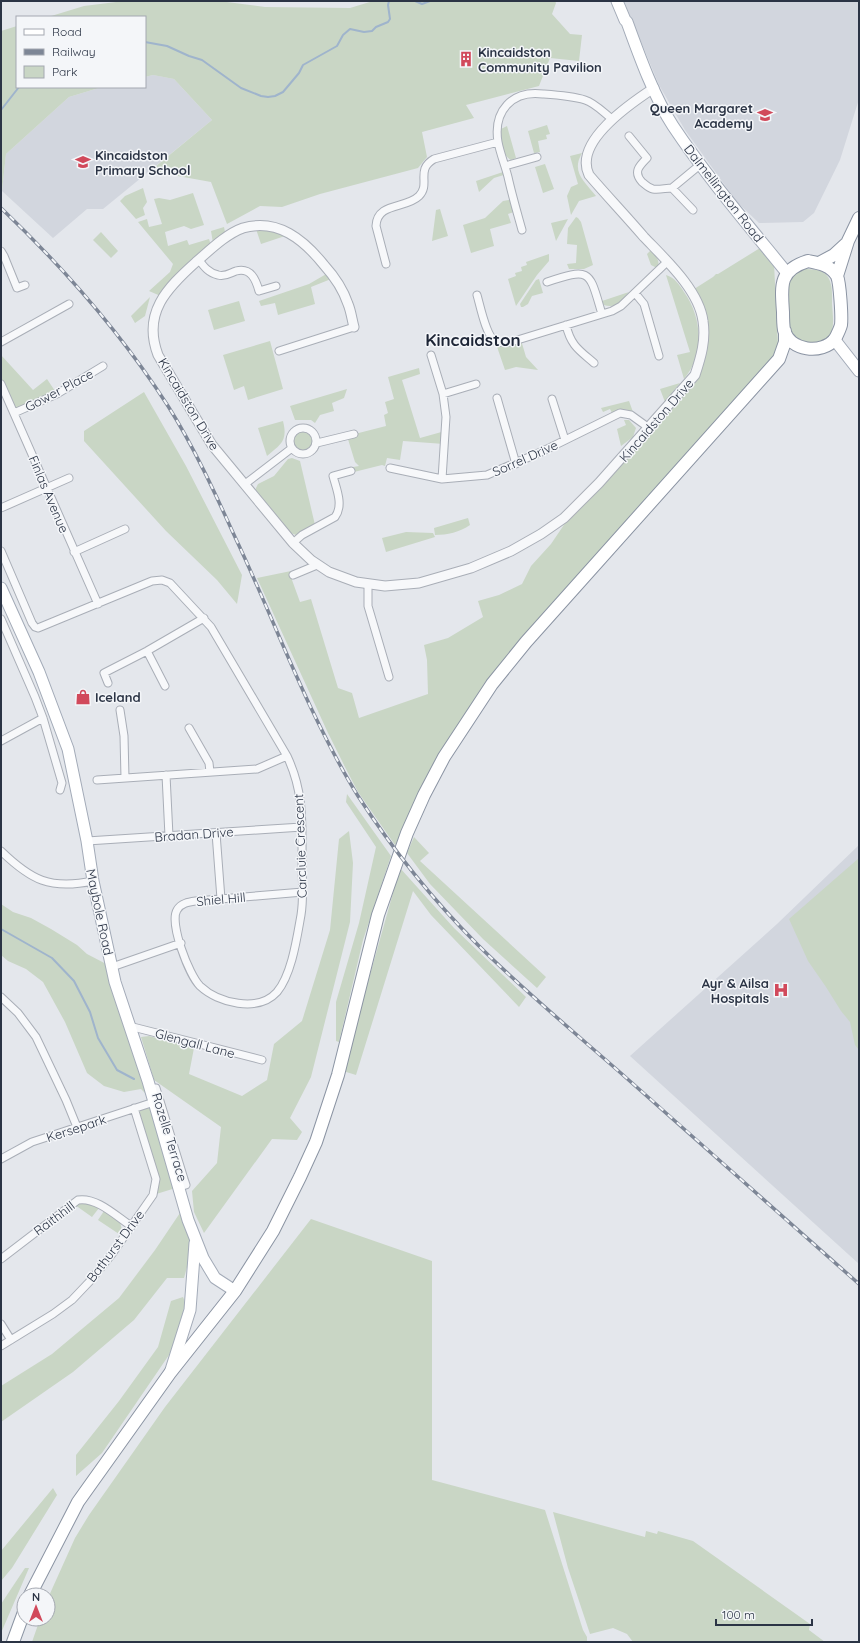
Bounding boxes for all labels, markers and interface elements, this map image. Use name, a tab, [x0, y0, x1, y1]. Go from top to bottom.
legend	[16, 16, 146, 88]
text: Road	[52, 24, 82, 39]
text: Railway	[52, 44, 96, 59]
place label: Kincaidston Community Pavilion	[478, 44, 602, 75]
building icon: Kincaidston Community Pavilion	[457, 50, 475, 68]
text: Park	[52, 64, 77, 79]
place label: Queen Margaret Academy	[650, 100, 753, 131]
school or university icon: Queen Margaret Academy	[756, 106, 774, 124]
street label: Dalmellington Road	[681, 141, 767, 245]
place label: Kincaidston Primary School	[95, 147, 191, 178]
school or university icon: Kincaidston Primary School	[74, 153, 92, 171]
district label: Kincaidston	[425, 329, 521, 350]
street label: Kincaidston Drive	[155, 355, 223, 453]
street label: Gower Place	[22, 365, 96, 415]
street label: Kincaidston Drive	[616, 375, 696, 465]
street label: Sorrel Drive	[490, 436, 560, 480]
street label: Finlas Avenue	[25, 453, 73, 535]
shop icon: Iceland	[74, 688, 92, 706]
place label: Iceland	[95, 689, 141, 705]
street label: Carcluie Crescent	[290, 794, 310, 898]
street label: Bradan Drive	[154, 823, 234, 845]
street label: Maybole Road	[83, 867, 117, 957]
street label: Shiel Hill	[196, 889, 246, 909]
place label: Ayr & Ailsa Hospitals	[702, 975, 769, 1006]
hospital icon: Ayr & Ailsa Hospitals	[772, 981, 790, 999]
street label: Glengall Lane	[153, 1025, 237, 1061]
street label: Rozelle Terrace	[149, 1091, 191, 1183]
street label: Kersepark	[44, 1111, 108, 1145]
street label: Raithhill	[30, 1197, 78, 1239]
street label: Bathurst Drive	[83, 1207, 147, 1285]
north arrow	[16, 1587, 56, 1627]
text: N	[32, 1590, 40, 1604]
scale bar	[716, 1601, 812, 1627]
text: 100 m	[722, 1607, 755, 1622]

